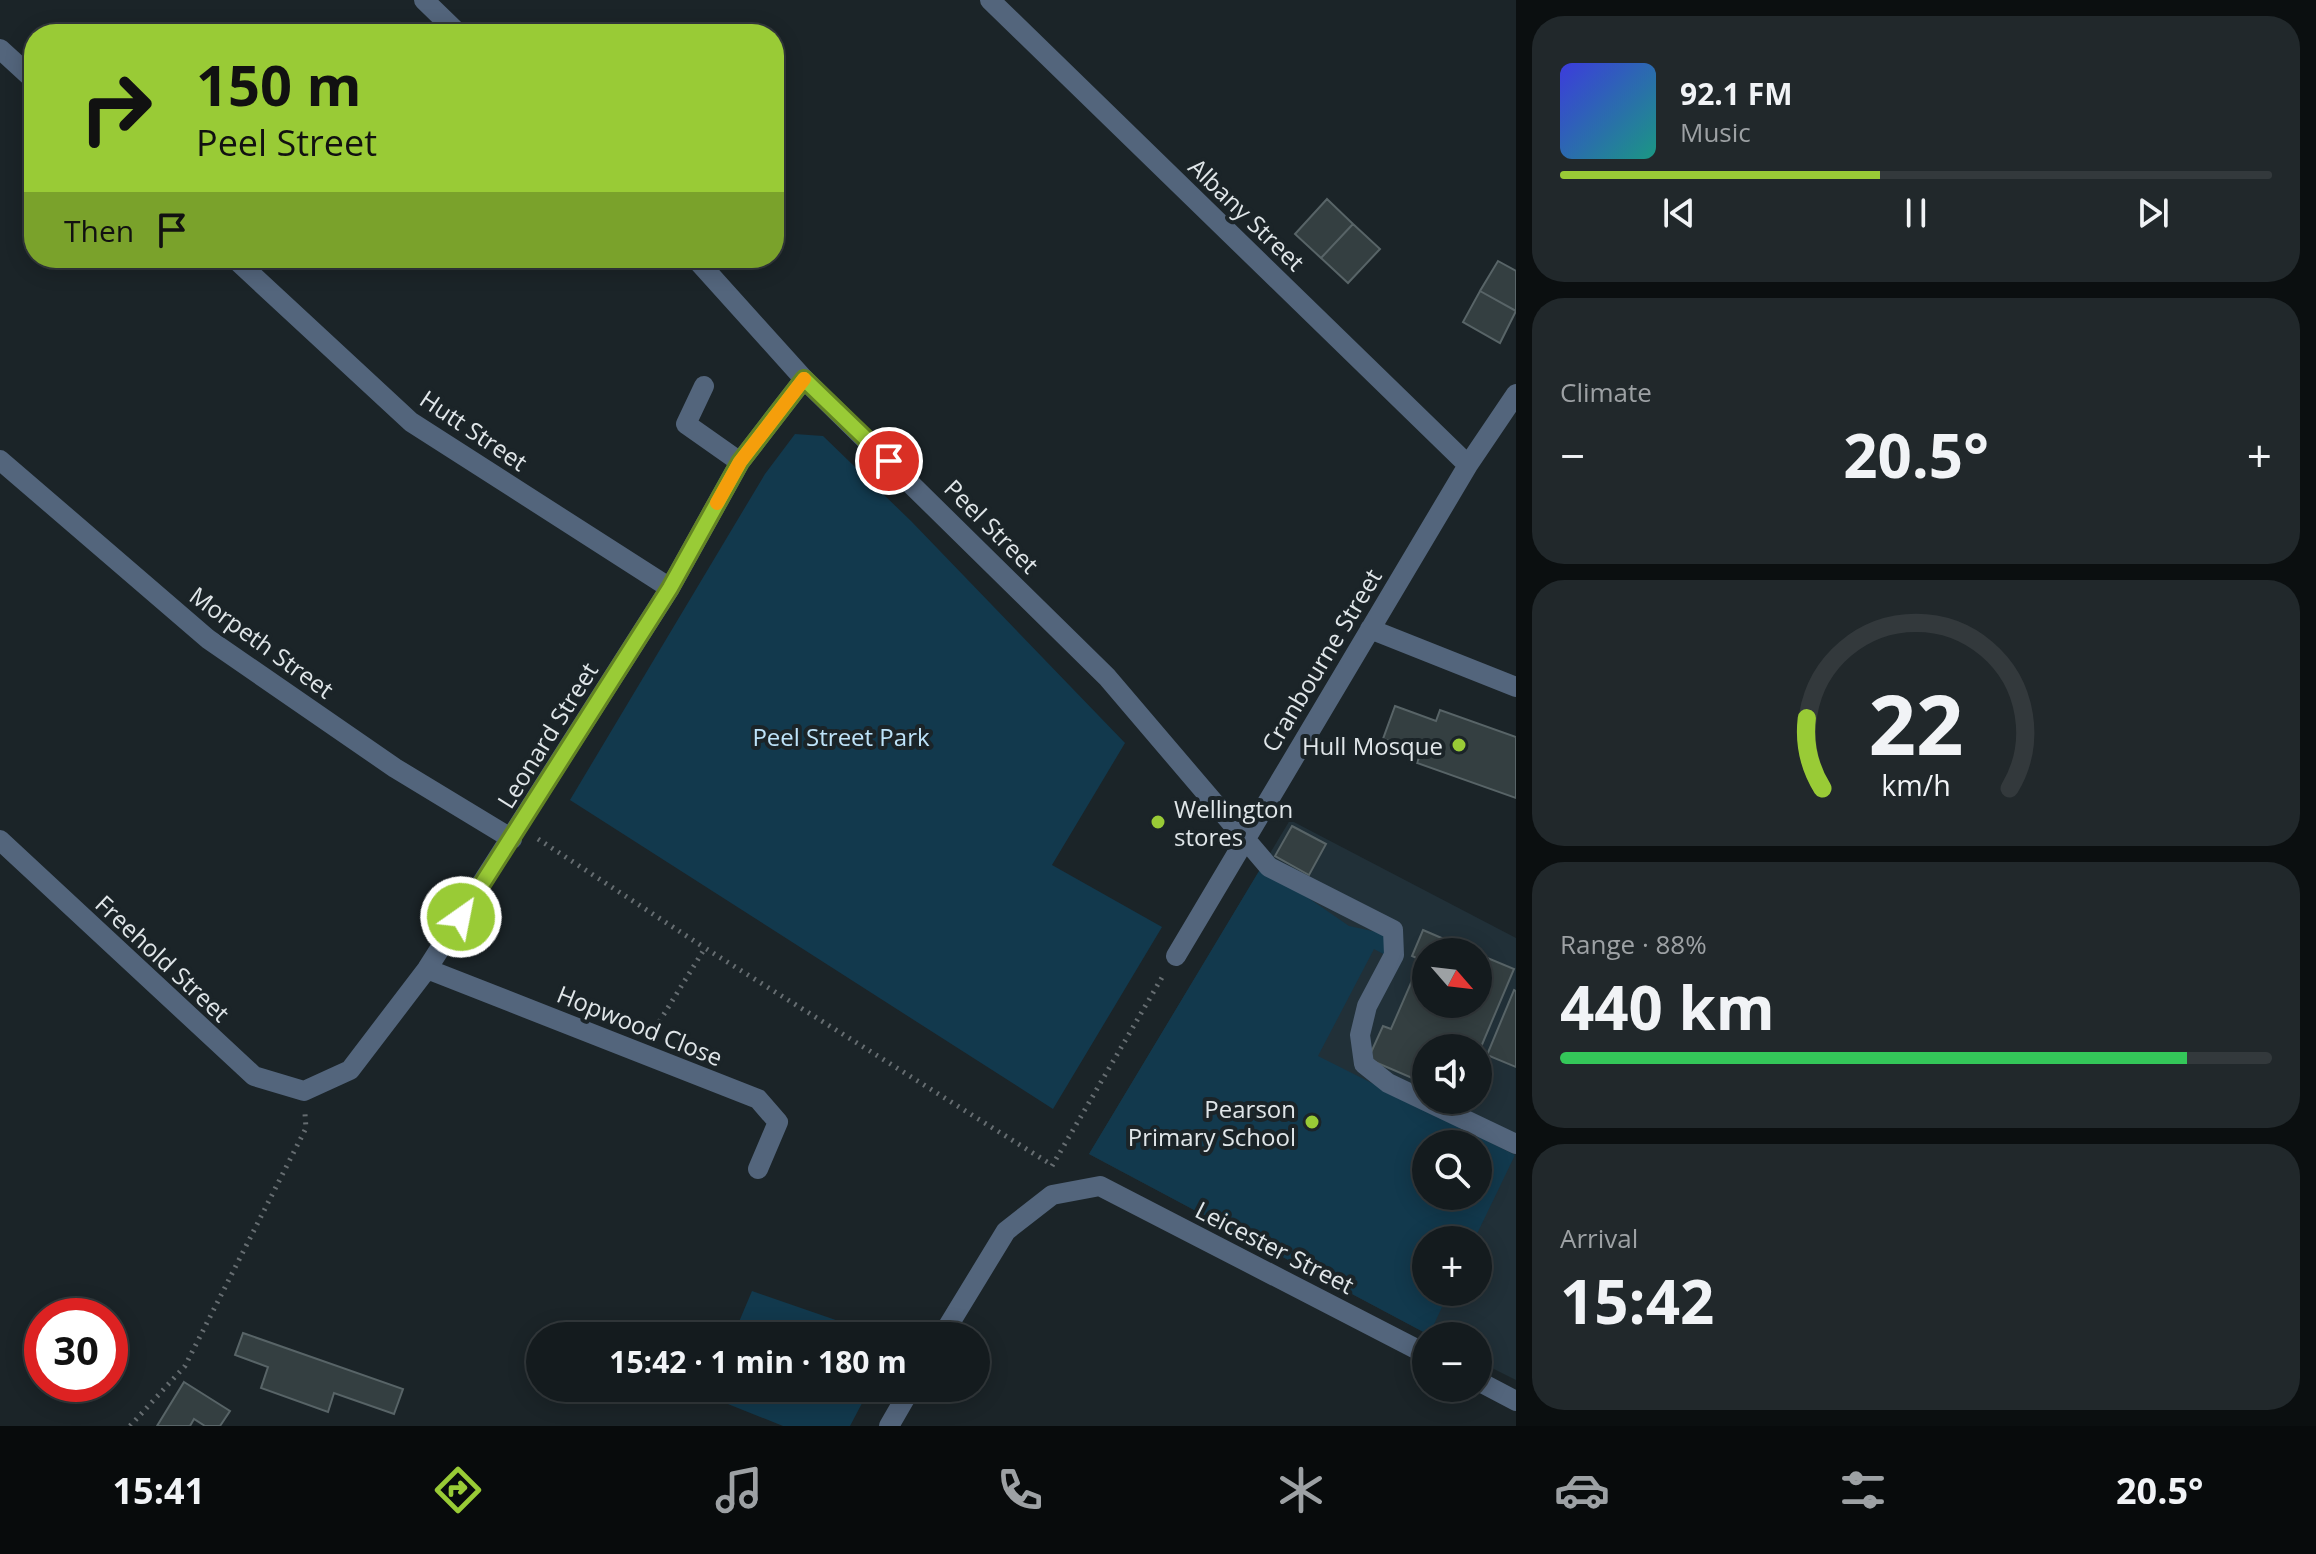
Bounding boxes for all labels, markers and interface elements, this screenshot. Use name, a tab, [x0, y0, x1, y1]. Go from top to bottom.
text: 150 m	[196, 46, 362, 122]
icon: right	[64, 56, 168, 160]
text: 92.1 FM	[1680, 73, 1793, 114]
text: Music	[1680, 114, 1751, 150]
text: Peel Street	[196, 118, 377, 167]
street label: Albany Street	[1182, 150, 1312, 278]
icon: previous	[1657, 191, 1701, 235]
icon: pause	[1894, 191, 1938, 235]
icon: next	[2131, 191, 2175, 235]
icon: arrive	[150, 208, 194, 252]
text: Then	[64, 210, 134, 251]
text: Climate	[1560, 374, 1652, 410]
street label: Hutt Street	[414, 382, 534, 478]
text: 20.5°	[1843, 414, 1989, 496]
text: −	[1560, 425, 1585, 485]
text: +	[2247, 425, 2272, 485]
pin	[855, 427, 923, 495]
icon: arrive	[867, 439, 911, 483]
street label: Peel Street	[938, 472, 1046, 580]
street label: Cranbourne Street	[1253, 562, 1389, 758]
street label: Morpeth Street	[183, 579, 341, 705]
street label: Leonard Street	[489, 656, 605, 814]
text: 22	[1868, 666, 1964, 779]
park label: Peel Street Park	[752, 720, 930, 753]
place label: Hull Mosque	[1302, 729, 1443, 762]
marker: Hull Mosque	[1450, 736, 1468, 754]
text: km/h	[1881, 765, 1951, 804]
place label: Wellington stores	[1174, 792, 1293, 853]
marker: Wellington stores	[1149, 813, 1167, 831]
position arrow	[419, 875, 503, 959]
street label: Freehold Street	[89, 887, 237, 1029]
text: Range · 88%	[1560, 926, 1707, 962]
north arrow	[1412, 938, 1492, 1018]
map controls	[1412, 938, 1492, 1402]
text: 440 km	[1560, 966, 1775, 1048]
street label: Hopwood Close	[552, 977, 728, 1073]
button: sound	[1412, 1034, 1492, 1114]
place label: Pearson Primary School	[1128, 1092, 1296, 1153]
marker: Pearson Primary School	[1303, 1113, 1321, 1131]
button: search	[1412, 1130, 1492, 1210]
street label: Leicester Street	[1190, 1193, 1360, 1301]
text: Arrival	[1560, 1220, 1638, 1256]
button: +	[1412, 1226, 1492, 1306]
text: 15:42	[1560, 1260, 1714, 1342]
speed limit sign: 30	[24, 1298, 128, 1402]
button: −	[1412, 1322, 1492, 1402]
text: 15:42 · 1 min · 180 m	[609, 1341, 907, 1382]
icon: directions	[430, 1462, 486, 1518]
icon: music	[711, 1462, 767, 1518]
icon: phone	[992, 1462, 1048, 1518]
icon: climate	[1273, 1462, 1329, 1518]
icon: car	[1554, 1462, 1610, 1518]
icon: filters	[1835, 1462, 1891, 1518]
text: 15:41	[112, 1466, 205, 1515]
text: 20.5°	[2116, 1466, 2203, 1515]

